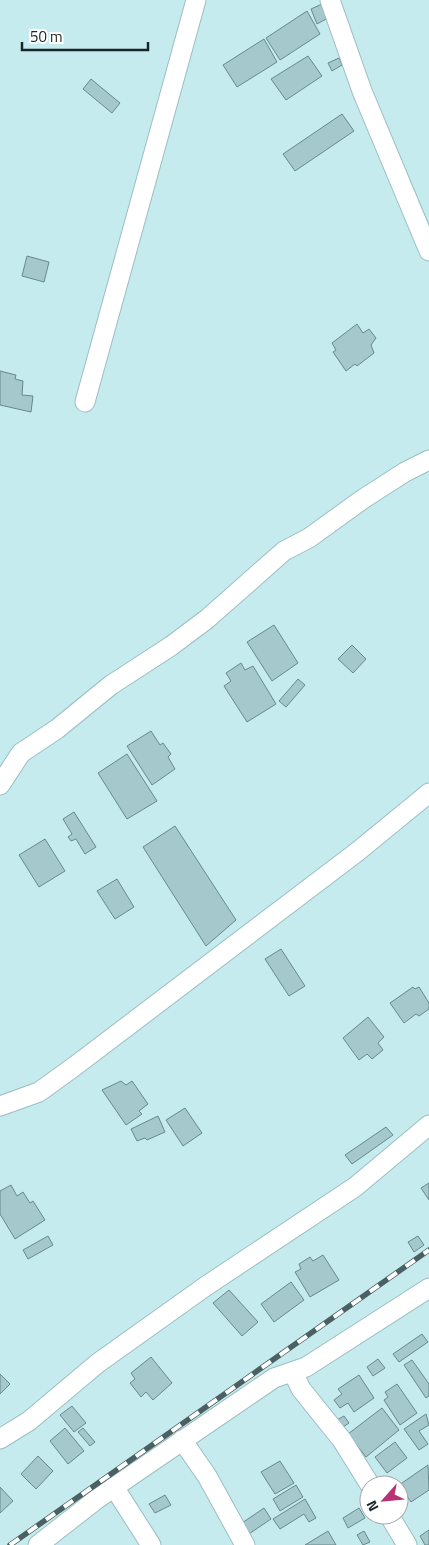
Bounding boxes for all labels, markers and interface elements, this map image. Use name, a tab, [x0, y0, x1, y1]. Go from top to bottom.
scale bar	[22, 20, 149, 52]
text: 50 m	[30, 25, 63, 48]
north arrow	[359, 1475, 409, 1525]
text: N	[360, 1497, 384, 1515]

